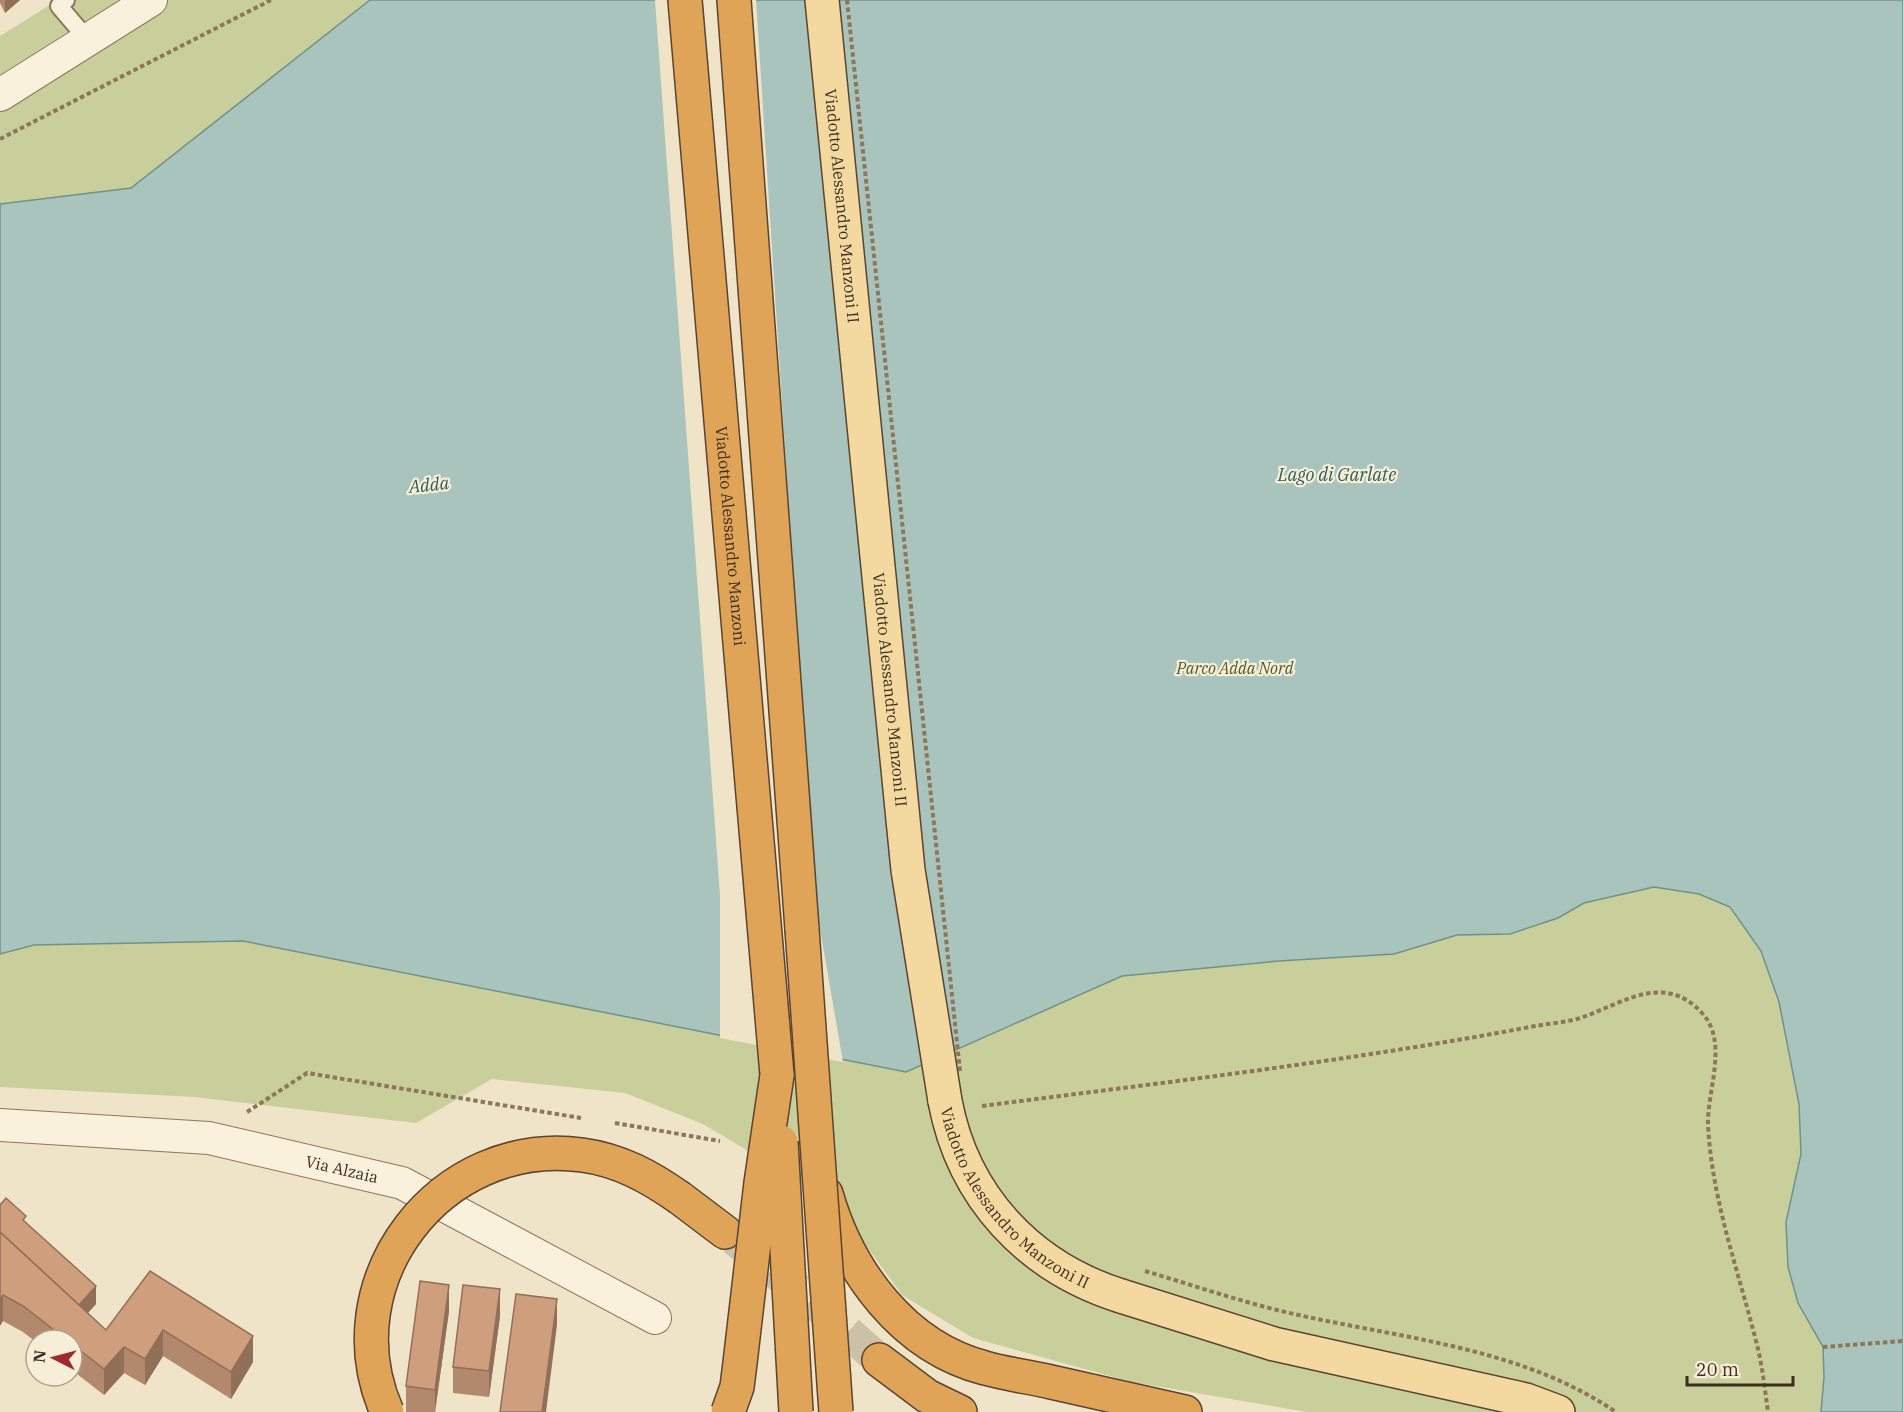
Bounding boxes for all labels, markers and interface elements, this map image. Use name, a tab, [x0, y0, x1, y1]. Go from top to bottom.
street label: Viadotto Alessandro Manzoni II	[821, 88, 864, 324]
street label: Viadotto Alessandro Manzoni	[712, 425, 750, 647]
water label: Lago di Garlate	[1277, 463, 1396, 486]
water label: Adda	[407, 471, 451, 498]
street label: Viadotto Alessandro Manzoni II	[869, 572, 912, 808]
park label: Parco Adda Nord	[1176, 658, 1294, 678]
street label: Viadotto Alessandro Manzoni II	[936, 1105, 1093, 1293]
street label: Via Alzaia	[304, 1151, 381, 1187]
north arrow	[24, 1328, 84, 1388]
text: N	[28, 1349, 50, 1364]
scale bar	[1687, 1349, 1794, 1387]
text: 20 m	[1696, 1358, 1739, 1381]

